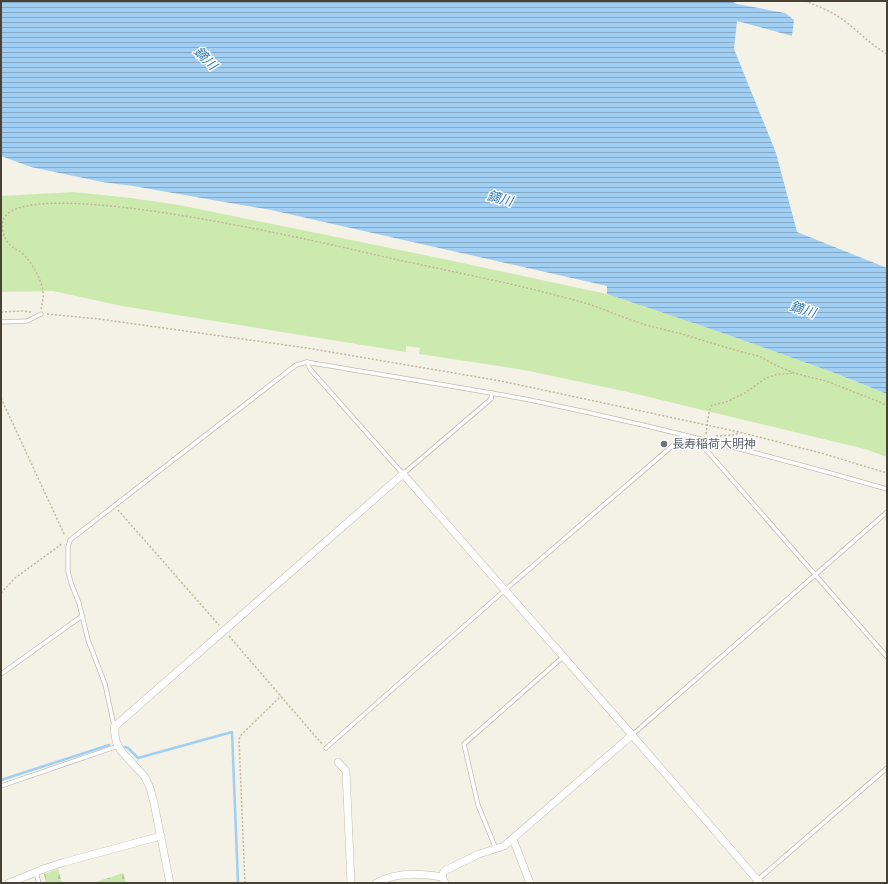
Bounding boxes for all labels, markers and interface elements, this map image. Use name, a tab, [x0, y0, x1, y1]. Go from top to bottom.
water label: 鏑川	[191, 43, 222, 74]
water label: 鏑川	[485, 187, 517, 210]
water label: 鏑川	[788, 297, 820, 321]
place label: 長寿稲荷大明神	[672, 436, 756, 451]
marker: 長寿稲荷大明神	[659, 439, 669, 449]

